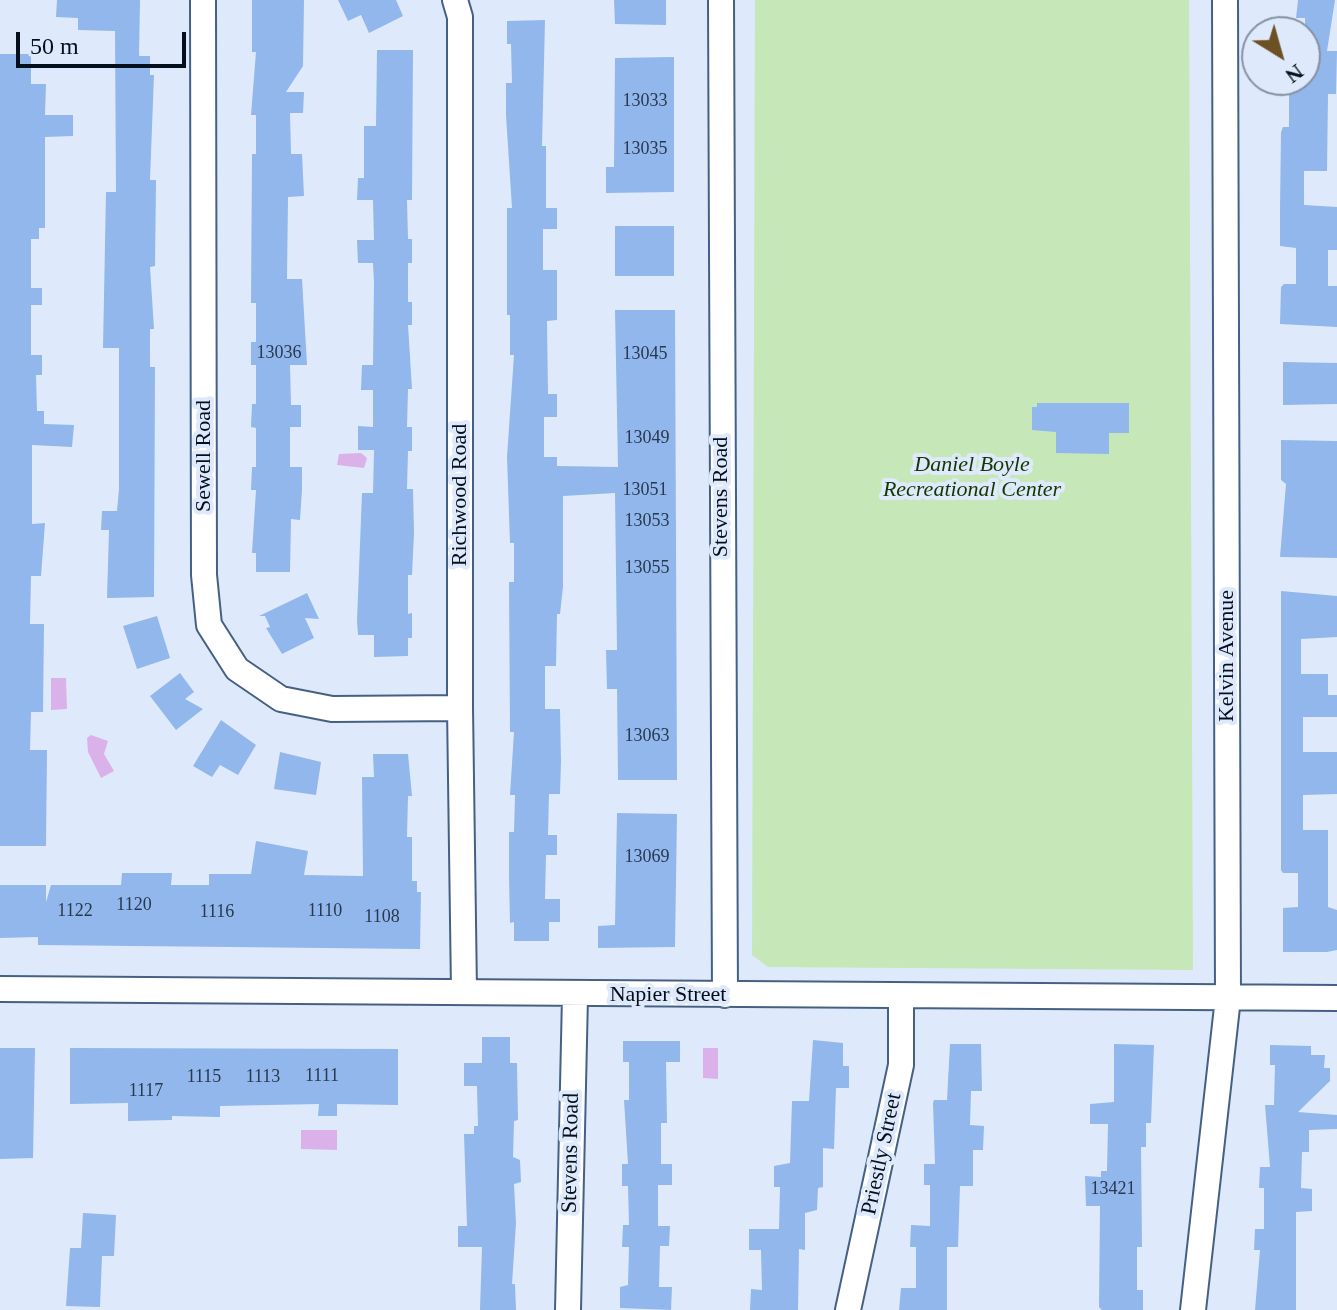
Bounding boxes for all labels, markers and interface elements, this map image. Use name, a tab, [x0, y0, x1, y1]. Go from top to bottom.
scale bar	[20, 16, 190, 66]
north arrow	[1241, 16, 1321, 96]
text: 50 m	[30, 33, 79, 59]
text: N	[1281, 59, 1308, 89]
house number: 13033	[622, 90, 668, 112]
house number: 13035	[622, 138, 668, 160]
house number: 13036	[256, 342, 302, 364]
house number: 13045	[622, 343, 668, 365]
street label: Sewell Road	[191, 400, 217, 512]
street label: Richwood Road	[447, 424, 473, 566]
house number: 13049	[624, 427, 670, 449]
street label: Stevens Road	[708, 437, 734, 557]
park label: Daniel Boyle Recreational Center	[883, 452, 1061, 504]
house number: 13051	[622, 479, 668, 501]
house number: 13053	[624, 510, 670, 532]
house number: 13055	[624, 557, 670, 579]
street label: Kelvin Avenue	[1214, 590, 1240, 722]
house number: 13063	[624, 725, 670, 747]
house number: 13069	[624, 846, 670, 868]
house number: 1120	[116, 894, 152, 916]
house number: 1122	[57, 900, 93, 922]
house number: 1110	[308, 900, 342, 922]
house number: 1116	[200, 901, 234, 923]
house number: 1108	[364, 906, 400, 928]
street label: Napier Street	[610, 982, 726, 1008]
house number: 1111	[305, 1065, 339, 1087]
house number: 1115	[187, 1066, 221, 1088]
house number: 1113	[246, 1066, 280, 1088]
house number: 1117	[129, 1080, 163, 1102]
street label: Priestly Street	[856, 1091, 908, 1217]
street label: Stevens Road	[557, 1093, 585, 1213]
house number: 13421	[1090, 1178, 1136, 1200]

